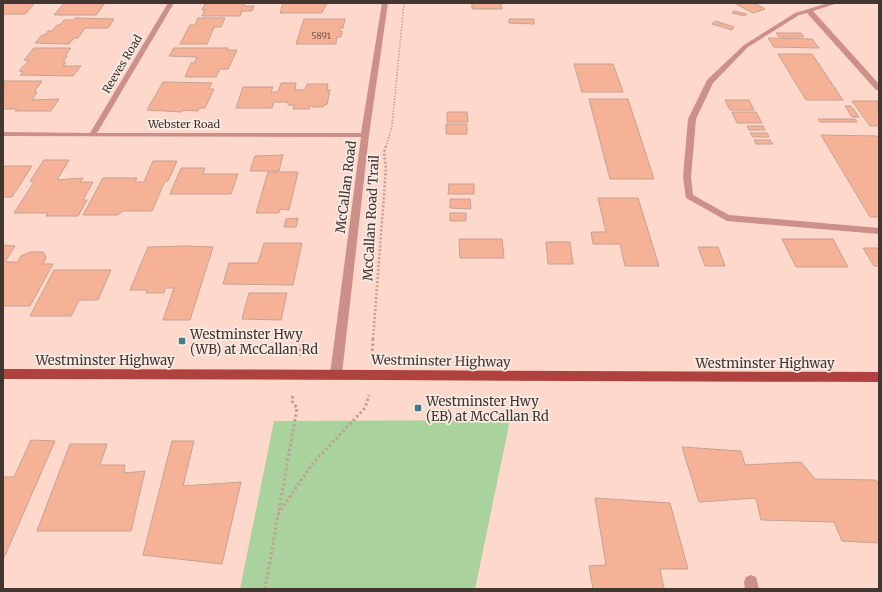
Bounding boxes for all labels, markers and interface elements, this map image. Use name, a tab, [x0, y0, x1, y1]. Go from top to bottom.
house number: 5891	[311, 30, 331, 41]
street label: Reeves Road	[99, 32, 145, 96]
street label: Webster Road	[147, 117, 220, 131]
street label: McCallan Road	[332, 140, 360, 234]
street label: McCallan Road Trail	[359, 154, 383, 282]
place label: Westminster Hwy (WB) at McCallan Rd	[189, 326, 318, 358]
marker: Westminster Hwy (WB) at McCallan Rd	[177, 336, 187, 346]
street label: Westminster Highway	[370, 351, 511, 371]
street label: Westminster Highway	[34, 352, 175, 369]
street label: Westminster Highway	[694, 355, 835, 372]
place label: Westminster Hwy (EB) at McCallan Rd	[425, 393, 549, 425]
marker: Westminster Hwy (EB) at McCallan Rd	[413, 403, 423, 413]

